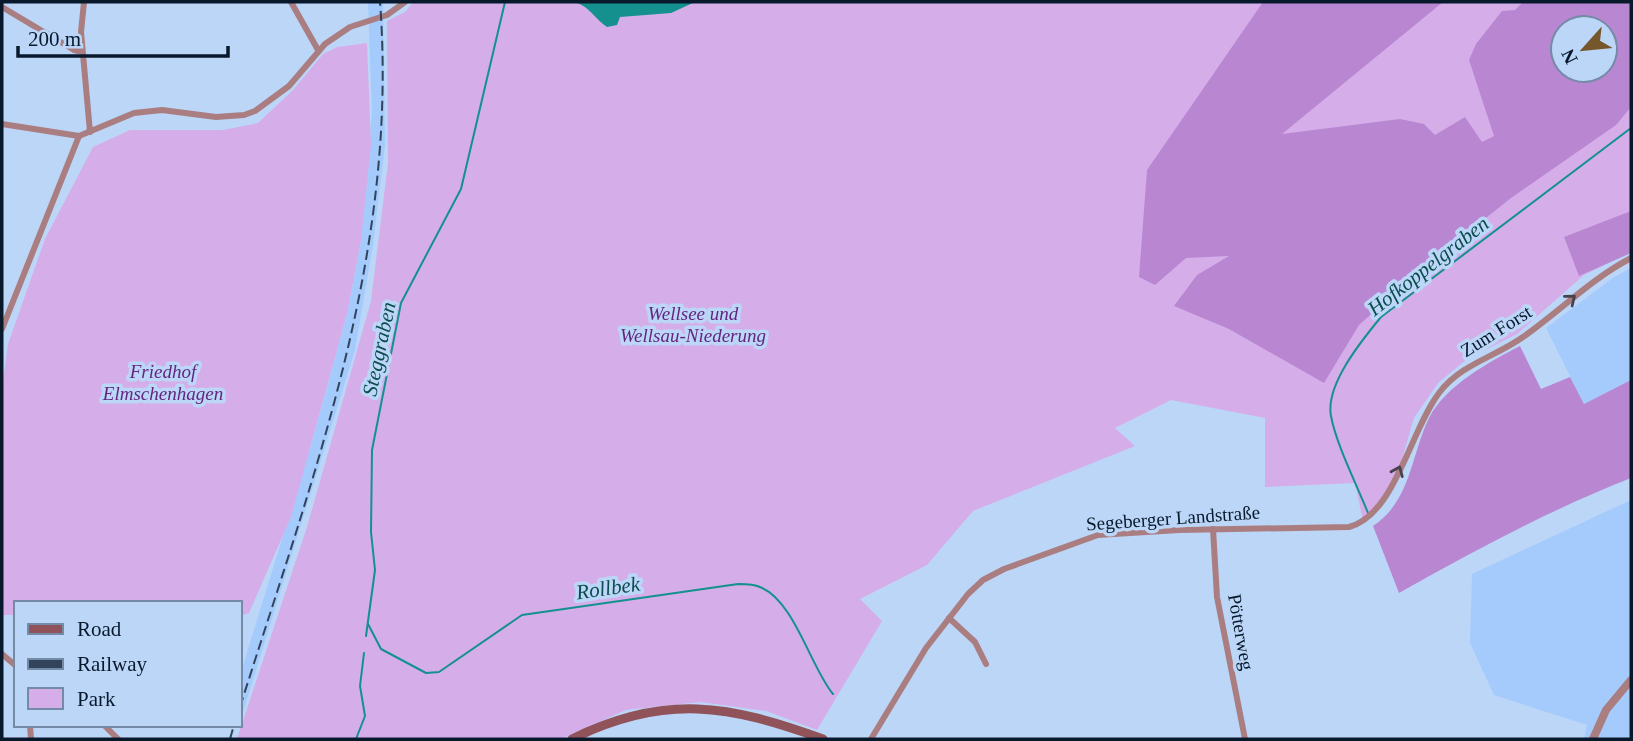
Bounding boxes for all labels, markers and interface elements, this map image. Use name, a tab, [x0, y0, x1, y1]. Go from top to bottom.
scale bar	[18, 14, 228, 58]
north arrow	[1549, 14, 1619, 84]
text: 200 m	[28, 27, 81, 51]
text: N	[1557, 45, 1582, 67]
water label: Hofkoppelgraben	[1362, 211, 1493, 321]
one-way arrow	[1564, 294, 1576, 307]
water label: Steggraben	[357, 300, 401, 398]
street label: Zum Forst	[1457, 301, 1536, 361]
park label: Wellsee und Wellsau-Niederung	[620, 303, 766, 346]
park label: Friedhof Elmschenhagen	[102, 361, 223, 404]
one-way arrow	[1390, 465, 1404, 478]
street label: Segeberger Landstraße	[1085, 501, 1261, 535]
water label: Rollbek	[574, 572, 642, 604]
street label: Pötterweg	[1224, 592, 1258, 672]
legend	[14, 601, 242, 727]
text: Road	[77, 617, 122, 641]
text: Railway	[77, 652, 147, 676]
text: Park	[77, 687, 116, 711]

